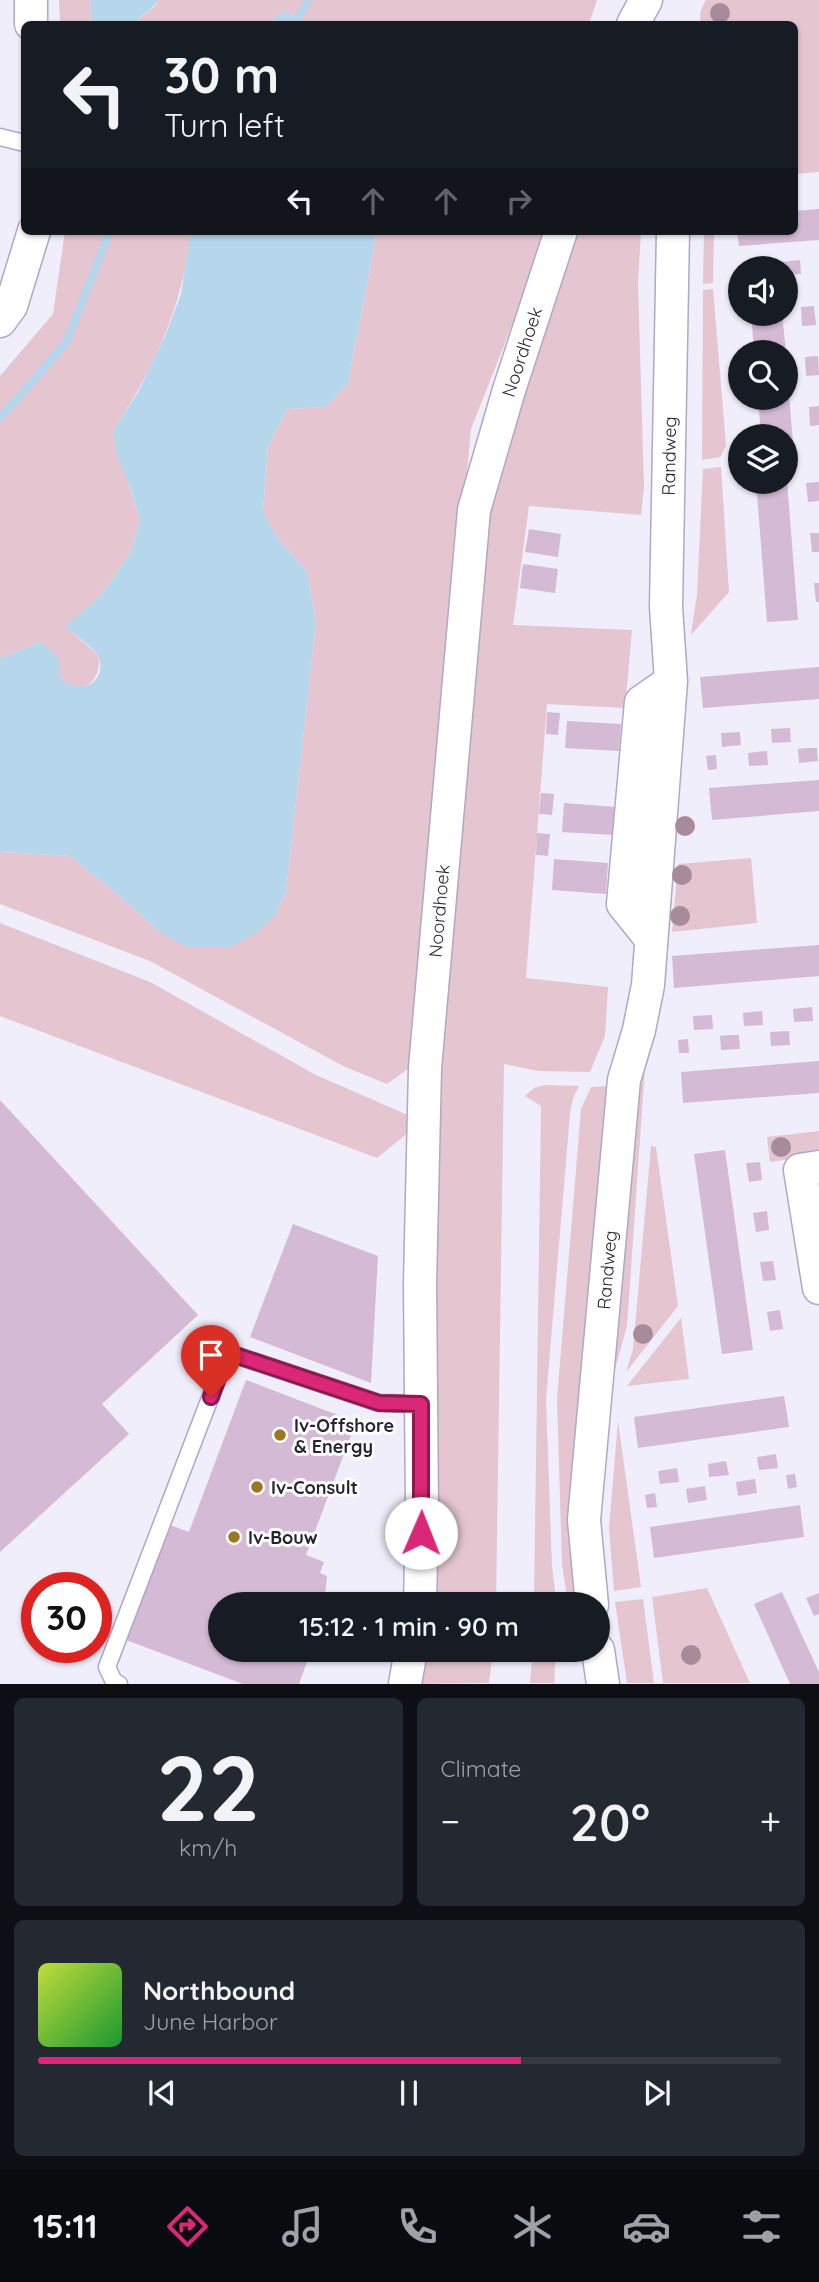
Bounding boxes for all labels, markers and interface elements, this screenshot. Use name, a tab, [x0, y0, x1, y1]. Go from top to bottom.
text: 30 m	[164, 44, 279, 105]
icon: left	[49, 49, 140, 140]
text: Turn left	[164, 105, 285, 145]
icon: left	[281, 182, 319, 220]
icon: ahead	[354, 182, 392, 220]
icon: ahead	[427, 182, 465, 220]
icon: right	[500, 182, 538, 220]
map controls	[728, 256, 798, 494]
button: sound	[728, 256, 798, 326]
street label: Noordhoek	[497, 304, 547, 400]
button: search	[728, 340, 798, 410]
street label: Randweg	[657, 416, 681, 496]
button: layers	[728, 424, 798, 494]
street label: Noordhoek	[423, 864, 455, 958]
street label: Randweg	[592, 1230, 622, 1310]
pin	[181, 1325, 241, 1397]
icon: arrive	[192, 1336, 230, 1374]
place label: Iv-Offshore & Energy	[294, 1414, 394, 1458]
marker: Iv-Offshore & Energy	[272, 1427, 288, 1443]
place label: Iv-Consult	[271, 1476, 358, 1499]
marker: Iv-Consult	[249, 1479, 265, 1495]
position arrow	[384, 1496, 458, 1570]
place label: Iv-Bouw	[248, 1526, 318, 1549]
marker: Iv-Bouw	[226, 1529, 242, 1545]
speed limit sign: 30	[21, 1572, 112, 1663]
text: 15:12 · 1 min · 90 m	[299, 1610, 519, 1643]
text: 22	[156, 1730, 260, 1844]
text: Climate	[441, 1754, 521, 1783]
text: 20°	[570, 1789, 650, 1854]
text: −	[441, 1797, 460, 1845]
text: +	[760, 1797, 781, 1845]
text: km/h	[179, 1833, 237, 1862]
text: Northbound	[143, 1974, 295, 2007]
text: June Harbor	[143, 2007, 278, 2036]
icon: previous	[143, 2074, 181, 2112]
icon: pause	[390, 2074, 428, 2112]
icon: next	[638, 2074, 676, 2112]
icon: directions	[163, 2202, 212, 2251]
icon: music	[278, 2202, 327, 2251]
icon: phone	[393, 2202, 442, 2251]
icon: climate	[508, 2202, 557, 2251]
icon: car	[622, 2202, 671, 2251]
icon: filters	[737, 2202, 786, 2251]
text: 15:11	[33, 2206, 97, 2246]

